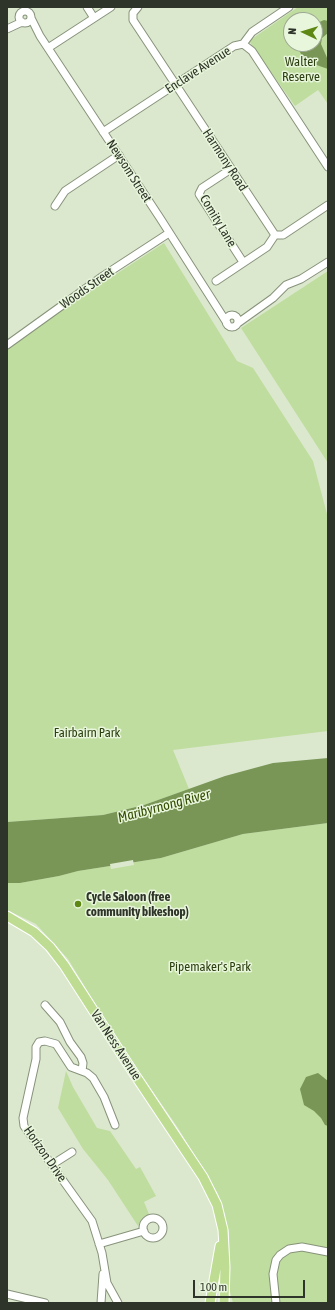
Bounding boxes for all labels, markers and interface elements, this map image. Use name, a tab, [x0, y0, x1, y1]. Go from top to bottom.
north arrow	[283, 12, 323, 52]
text: N	[286, 28, 298, 35]
street label: Enclave Avenue	[162, 43, 234, 97]
park label: Walter Reserve	[282, 54, 320, 85]
street label: Harmony Road	[199, 126, 251, 194]
street label: Newsom Street	[103, 137, 155, 205]
street label: Comity Lane	[196, 192, 240, 250]
street label: Woods Street	[57, 264, 117, 312]
park label: Fairbairn Park	[54, 725, 120, 741]
water label: Maribyrnong River	[116, 786, 212, 826]
place label: Cycle Saloon (free community bikeshop)	[86, 889, 189, 920]
marker: Cycle Saloon (free community bikeshop)	[73, 899, 83, 909]
park label: Pipemaker's Park	[169, 959, 251, 975]
street label: Van Ness Avenue	[88, 1007, 144, 1083]
street label: Horizon Drive	[20, 1123, 70, 1185]
scale bar	[195, 1272, 307, 1298]
text: 100 m	[200, 1280, 227, 1294]

